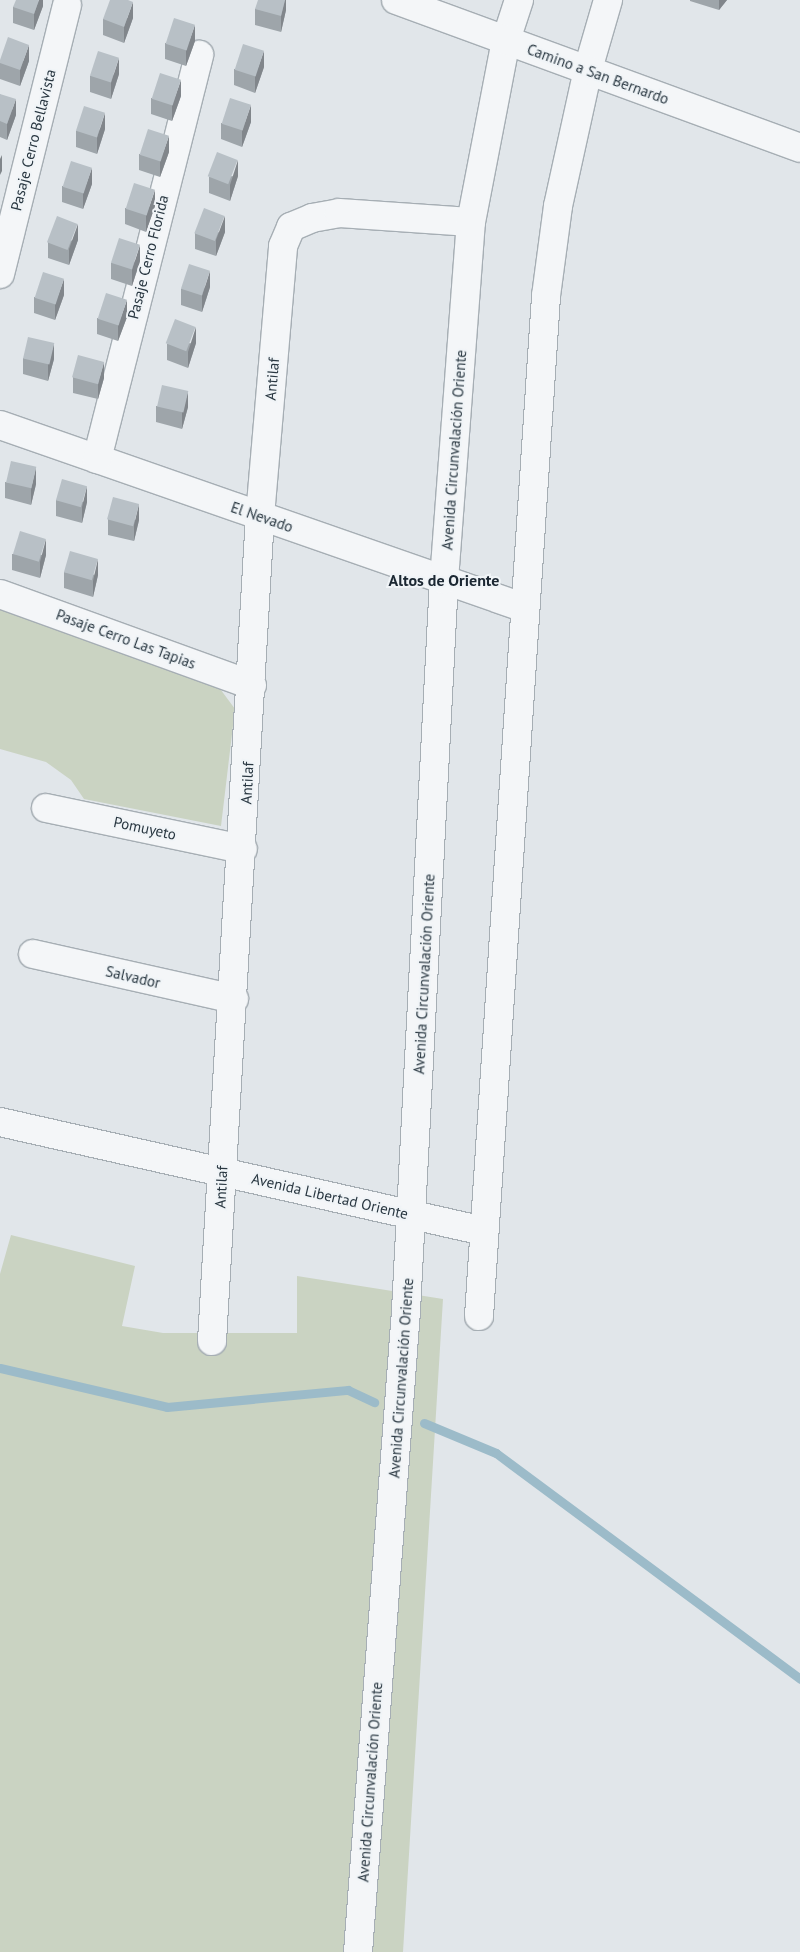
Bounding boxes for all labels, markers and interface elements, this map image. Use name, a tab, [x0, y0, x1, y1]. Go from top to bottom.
street label: Camino a San Bernardo	[525, 40, 671, 108]
street label: Pasaje Cerro Bellavista	[7, 67, 59, 213]
street label: Pasaje Cerro Florida	[124, 193, 172, 321]
street label: Avenida Circunvalación Oriente	[438, 349, 470, 551]
street label: Antilaf	[261, 357, 283, 401]
street label: El Nevado	[229, 498, 295, 536]
district label: Altos de Oriente	[388, 570, 500, 590]
street label: Pasaje Cerro Las Tapias	[53, 605, 199, 673]
street label: Antilaf	[237, 761, 257, 805]
street label: Pomuyeto	[112, 813, 178, 843]
street label: Avenida Circunvalación Oriente	[410, 873, 438, 1075]
street label: Salvador	[104, 962, 162, 992]
street label: Antilaf	[211, 1165, 231, 1209]
street label: Avenida Libertad Oriente	[250, 1169, 410, 1223]
street label: Avenida Circunvalación Oriente	[385, 1277, 417, 1479]
street label: Avenida Circunvalación Oriente	[354, 1681, 386, 1883]

